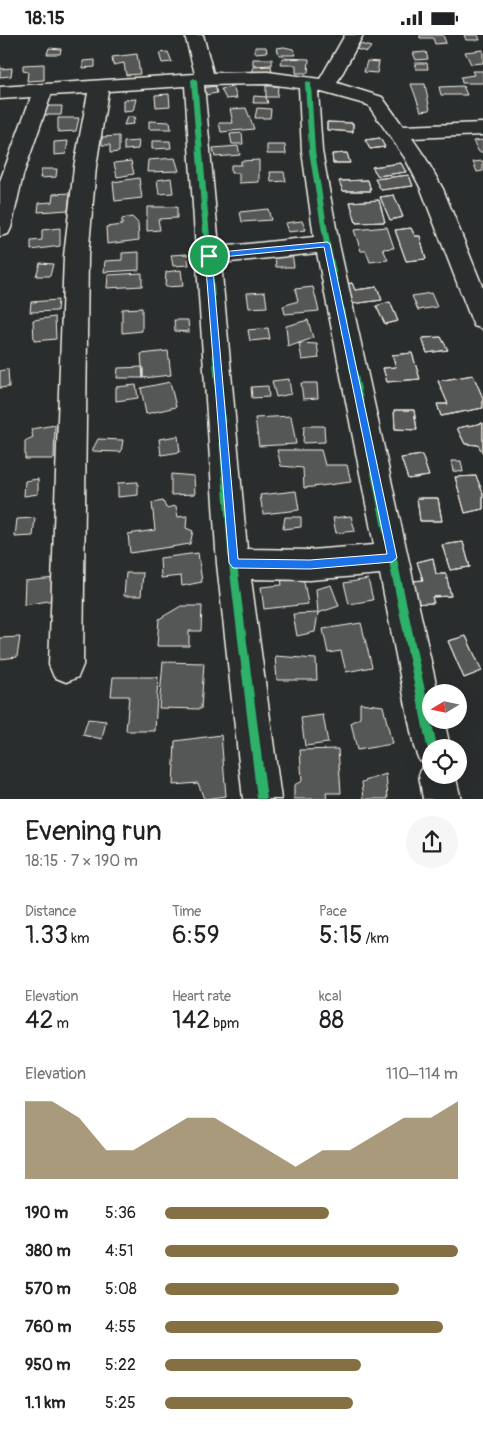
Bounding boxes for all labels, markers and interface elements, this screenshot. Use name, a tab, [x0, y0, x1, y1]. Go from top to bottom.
text: 18:15	[25, 6, 65, 30]
pin	[188, 235, 230, 277]
icon: arrive	[195, 242, 223, 270]
north arrow	[422, 684, 468, 729]
map controls	[422, 684, 467, 784]
button: locate	[422, 739, 467, 784]
text: Evening run	[25, 814, 162, 849]
button: share	[406, 816, 458, 868]
text: 18:15 · 7 × 190 m	[25, 851, 138, 871]
text: Distance	[25, 903, 76, 920]
text: Time	[172, 903, 201, 920]
text: Pace	[319, 903, 347, 920]
text: 1.33	[25, 920, 68, 951]
text: 6:59	[172, 920, 220, 951]
text: 5:15	[319, 920, 363, 951]
text: km	[68, 930, 89, 947]
text: /km	[363, 930, 389, 947]
text: Elevation	[25, 988, 78, 1005]
text: Heart rate	[172, 988, 231, 1005]
text: kcal	[319, 988, 342, 1005]
text: 42	[25, 1005, 53, 1036]
text: 142	[172, 1005, 210, 1036]
text: 88	[319, 1005, 344, 1036]
text: m	[53, 1015, 69, 1032]
text: bpm	[210, 1015, 239, 1032]
text: Elevation	[25, 1064, 86, 1084]
text: 110–114 m	[386, 1064, 458, 1084]
text: 190 m	[25, 1203, 68, 1223]
text: 5:36	[105, 1203, 136, 1223]
text: 380 m	[25, 1241, 71, 1261]
text: 4:51	[105, 1241, 133, 1261]
text: 570 m	[25, 1279, 71, 1299]
text: 5:08	[105, 1279, 137, 1299]
text: 760 m	[25, 1317, 71, 1337]
text: 4:55	[105, 1317, 136, 1337]
text: 950 m	[25, 1355, 71, 1375]
text: 5:22	[105, 1355, 136, 1375]
text: 1.1 km	[25, 1393, 65, 1413]
text: 5:25	[105, 1393, 136, 1413]

